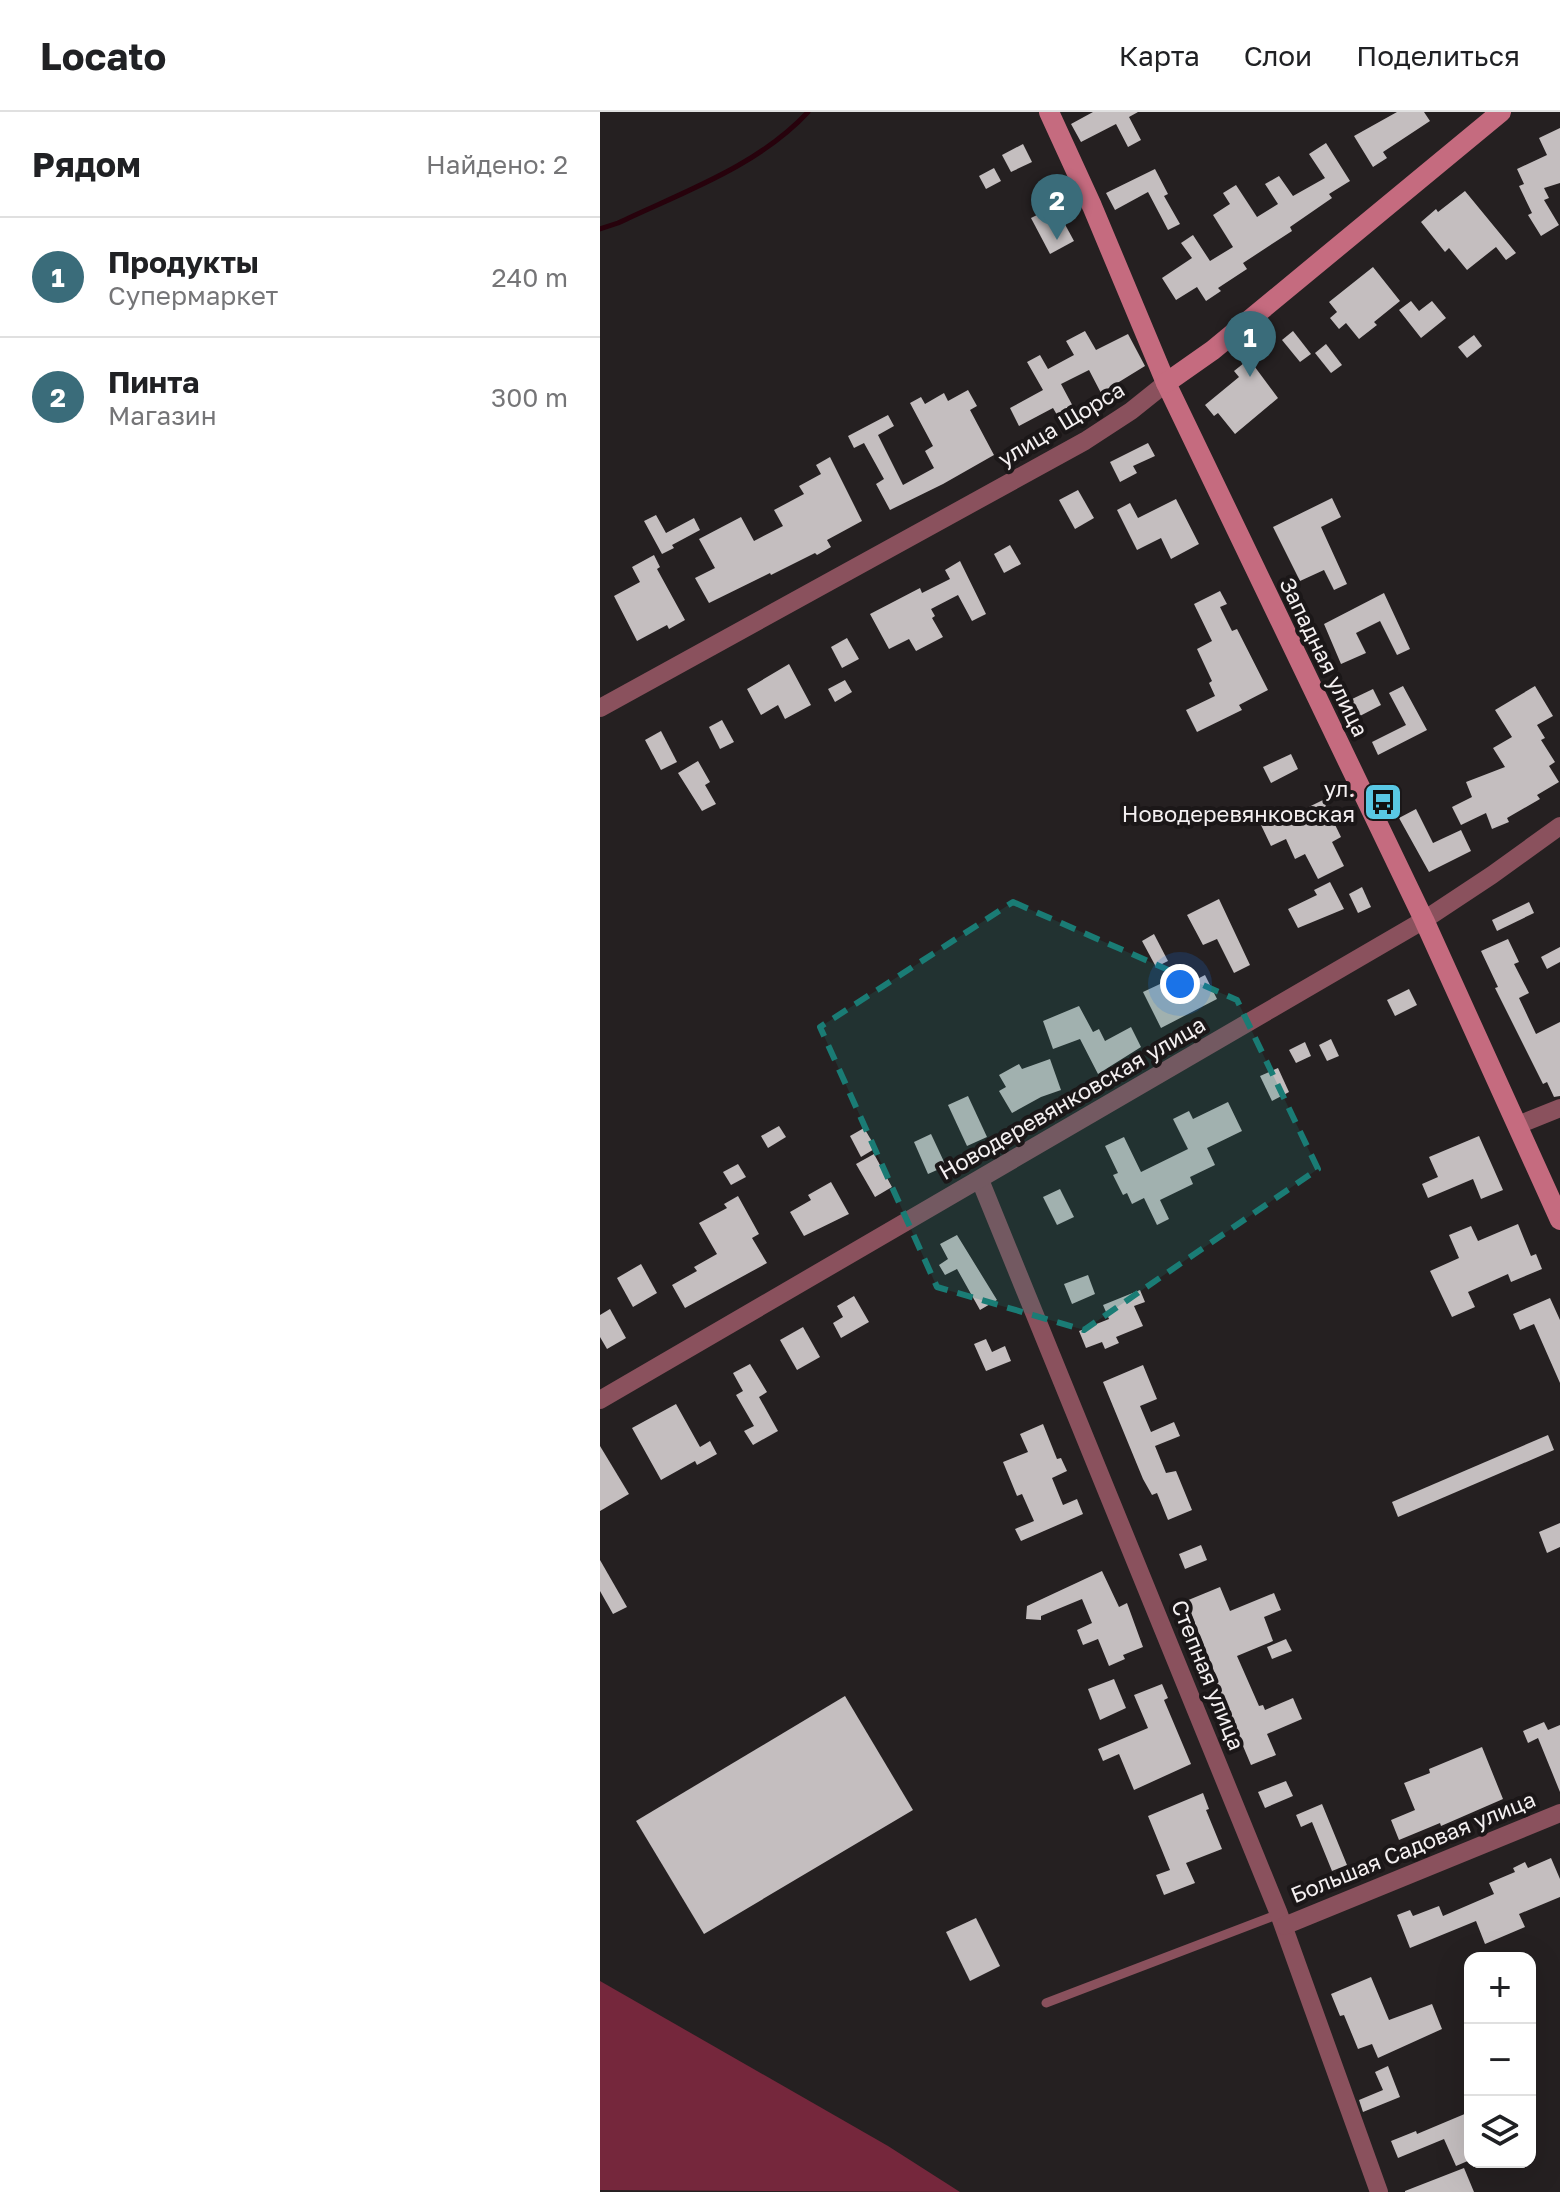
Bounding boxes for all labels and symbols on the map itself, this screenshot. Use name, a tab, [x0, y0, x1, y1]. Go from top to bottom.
pin: 2	[1031, 174, 1083, 240]
pin: 1	[1224, 311, 1276, 377]
street label: улица Щорса	[993, 375, 1129, 472]
street label: Западная улица	[1274, 573, 1375, 741]
place label: ул. Новодеревянковская	[1122, 775, 1355, 827]
bus stop icon: ул. Новодеревянковская	[1362, 781, 1404, 823]
your location	[1160, 964, 1200, 1004]
street label: Новодеревянковская улица	[934, 1010, 1210, 1185]
street label: Степная улица	[1166, 1596, 1251, 1754]
street label: Большая Садовая улица	[1286, 1785, 1539, 1908]

